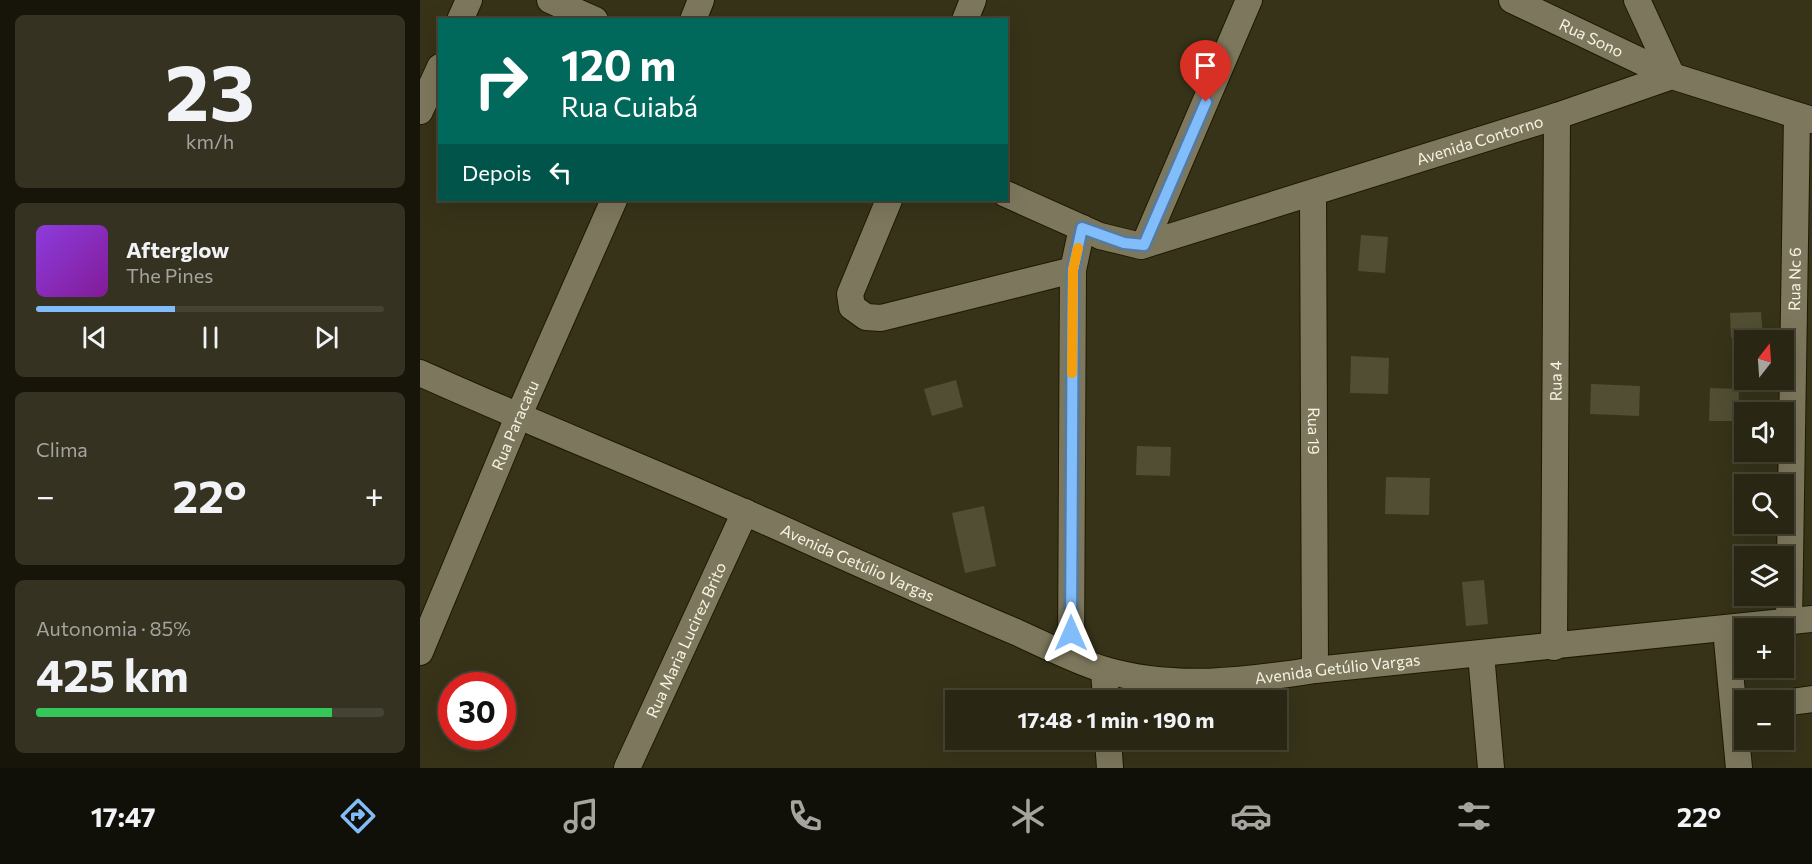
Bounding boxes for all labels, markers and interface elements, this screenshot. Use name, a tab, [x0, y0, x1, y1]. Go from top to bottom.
street label: Rua Sono	[1557, 14, 1627, 61]
text: 120 m	[561, 38, 676, 90]
pin	[1180, 40, 1231, 102]
text: 23	[165, 42, 255, 137]
icon: right	[462, 42, 540, 120]
icon: arrive	[1189, 49, 1222, 82]
text: Rua Cuiabá	[561, 90, 698, 123]
street label: Avenida Contorno	[1414, 111, 1545, 168]
text: km/h	[186, 129, 234, 153]
icon: left	[544, 156, 577, 189]
text: Depois	[462, 159, 532, 186]
text: Afterglow	[126, 236, 229, 263]
street label: Rua Nc 6	[1784, 247, 1804, 311]
text: The Pines	[126, 263, 213, 287]
icon: previous	[78, 321, 111, 354]
icon: pause	[194, 321, 227, 354]
icon: next	[310, 321, 343, 354]
north arrow	[1734, 330, 1794, 390]
map controls	[1734, 330, 1794, 750]
street label: Rua 4	[1545, 360, 1565, 401]
street label: Rua Paracatu	[487, 377, 542, 473]
button: sound	[1734, 402, 1794, 462]
street label: Rua 19	[1305, 407, 1324, 455]
text: Clima	[36, 437, 88, 461]
text: 22°	[173, 467, 247, 522]
text: −	[36, 474, 55, 515]
text: +	[365, 474, 384, 515]
button: search	[1734, 474, 1794, 534]
street label: Avenida Getúlio Vargas	[778, 519, 938, 605]
button: layers	[1734, 546, 1794, 606]
street label: Rua Maria Lucirez Brito	[642, 559, 730, 721]
position arrow	[1039, 601, 1103, 665]
text: Autonomia · 85%	[36, 616, 191, 640]
button: +	[1734, 618, 1794, 678]
text: 425 km	[36, 646, 189, 701]
street label: Avenida Getúlio Vargas	[1254, 649, 1421, 687]
speed limit sign: 30	[438, 672, 516, 750]
button: −	[1734, 690, 1794, 750]
text: 17:48 · 1 min · 190 m	[1017, 706, 1215, 733]
icon: directions	[337, 795, 379, 837]
icon: music	[560, 795, 602, 837]
icon: phone	[784, 795, 826, 837]
icon: climate	[1007, 795, 1049, 837]
icon: car	[1230, 795, 1272, 837]
icon: filters	[1453, 795, 1495, 837]
text: 17:47	[91, 800, 156, 833]
text: 22°	[1677, 800, 1721, 833]

